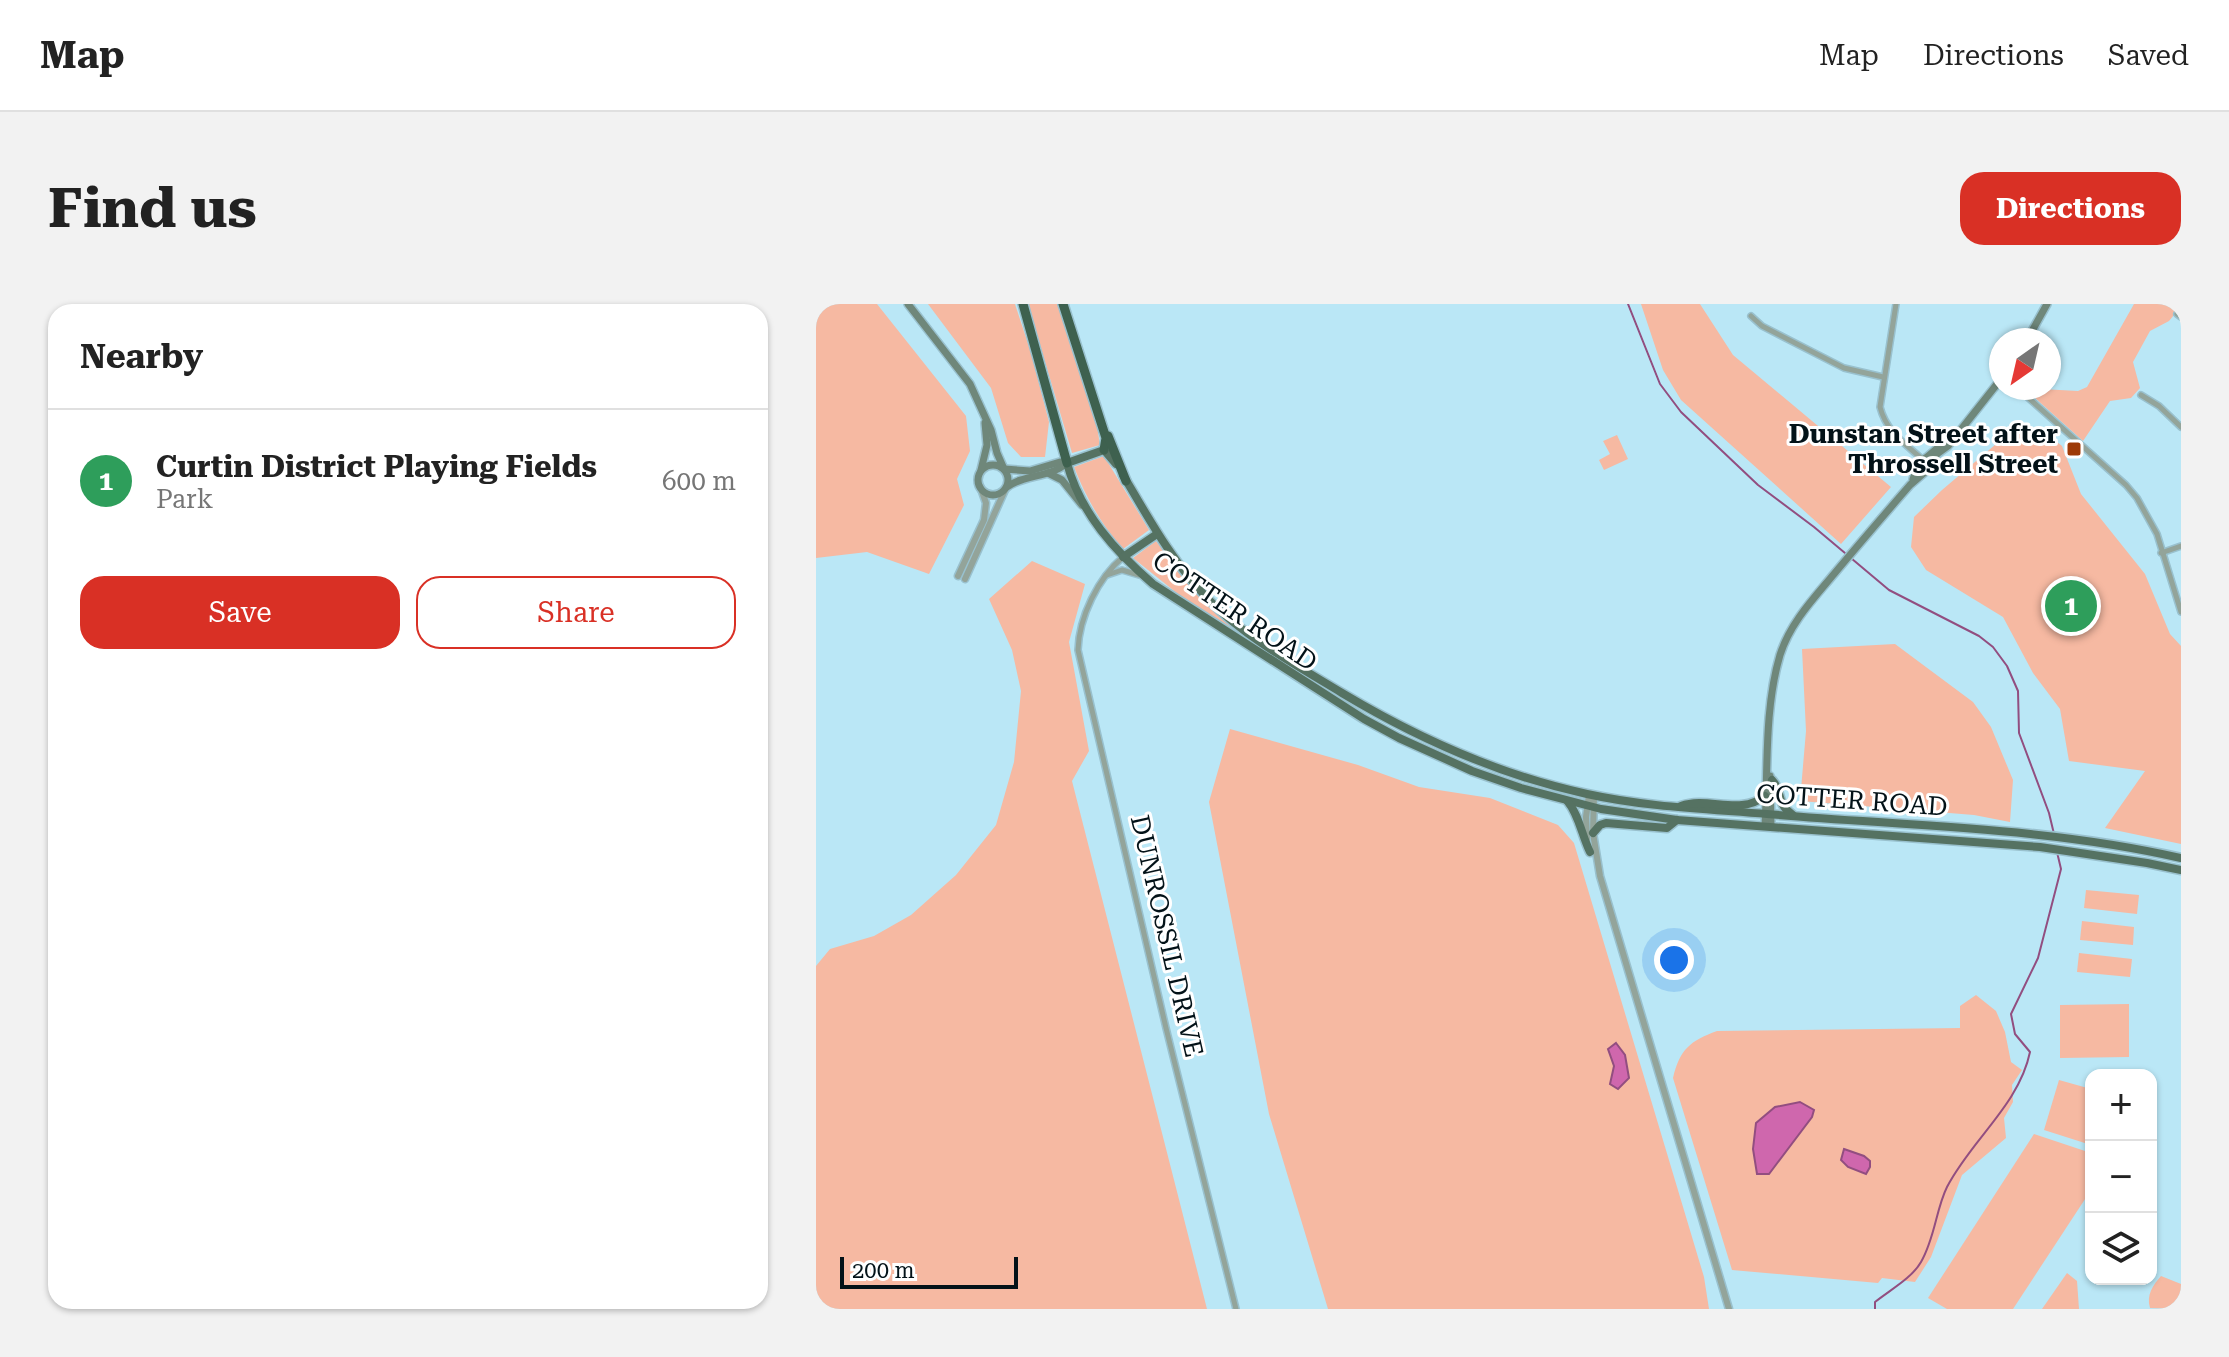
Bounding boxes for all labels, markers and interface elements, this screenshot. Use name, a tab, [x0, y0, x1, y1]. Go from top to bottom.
text: Map	[40, 33, 125, 77]
text: Map	[1819, 39, 1879, 72]
text: Directions	[1923, 39, 2064, 72]
text: Saved	[2108, 39, 2189, 72]
button: Directions	[1960, 172, 2181, 245]
text: Find us	[48, 175, 257, 241]
north arrow	[1989, 328, 2061, 400]
text: Nearby	[80, 336, 203, 376]
place label: Dunstan Street after Throssell Street	[1789, 419, 2058, 479]
marker: Dunstan Street after Throssell Street	[2065, 440, 2083, 458]
text: Curtin District Playing Fields	[156, 449, 597, 484]
text: 1	[99, 466, 113, 496]
text: 600 m	[662, 466, 736, 496]
text: Park	[156, 484, 213, 514]
street label: COTTER ROAD	[1147, 545, 1323, 677]
button: Save	[80, 576, 400, 649]
button: Share	[416, 576, 736, 649]
pin: 1	[2045, 576, 2097, 636]
street label: COTTER ROAD	[1755, 778, 1949, 822]
street label: DUNROSSIL DRIVE	[1125, 812, 1209, 1060]
your location	[1654, 940, 1694, 980]
map controls	[2085, 1069, 2157, 1285]
button: +	[2085, 1069, 2157, 1141]
button: −	[2085, 1141, 2157, 1213]
button: layers	[2085, 1213, 2157, 1285]
scale bar	[840, 1253, 1018, 1289]
text: 200 m	[852, 1258, 915, 1283]

